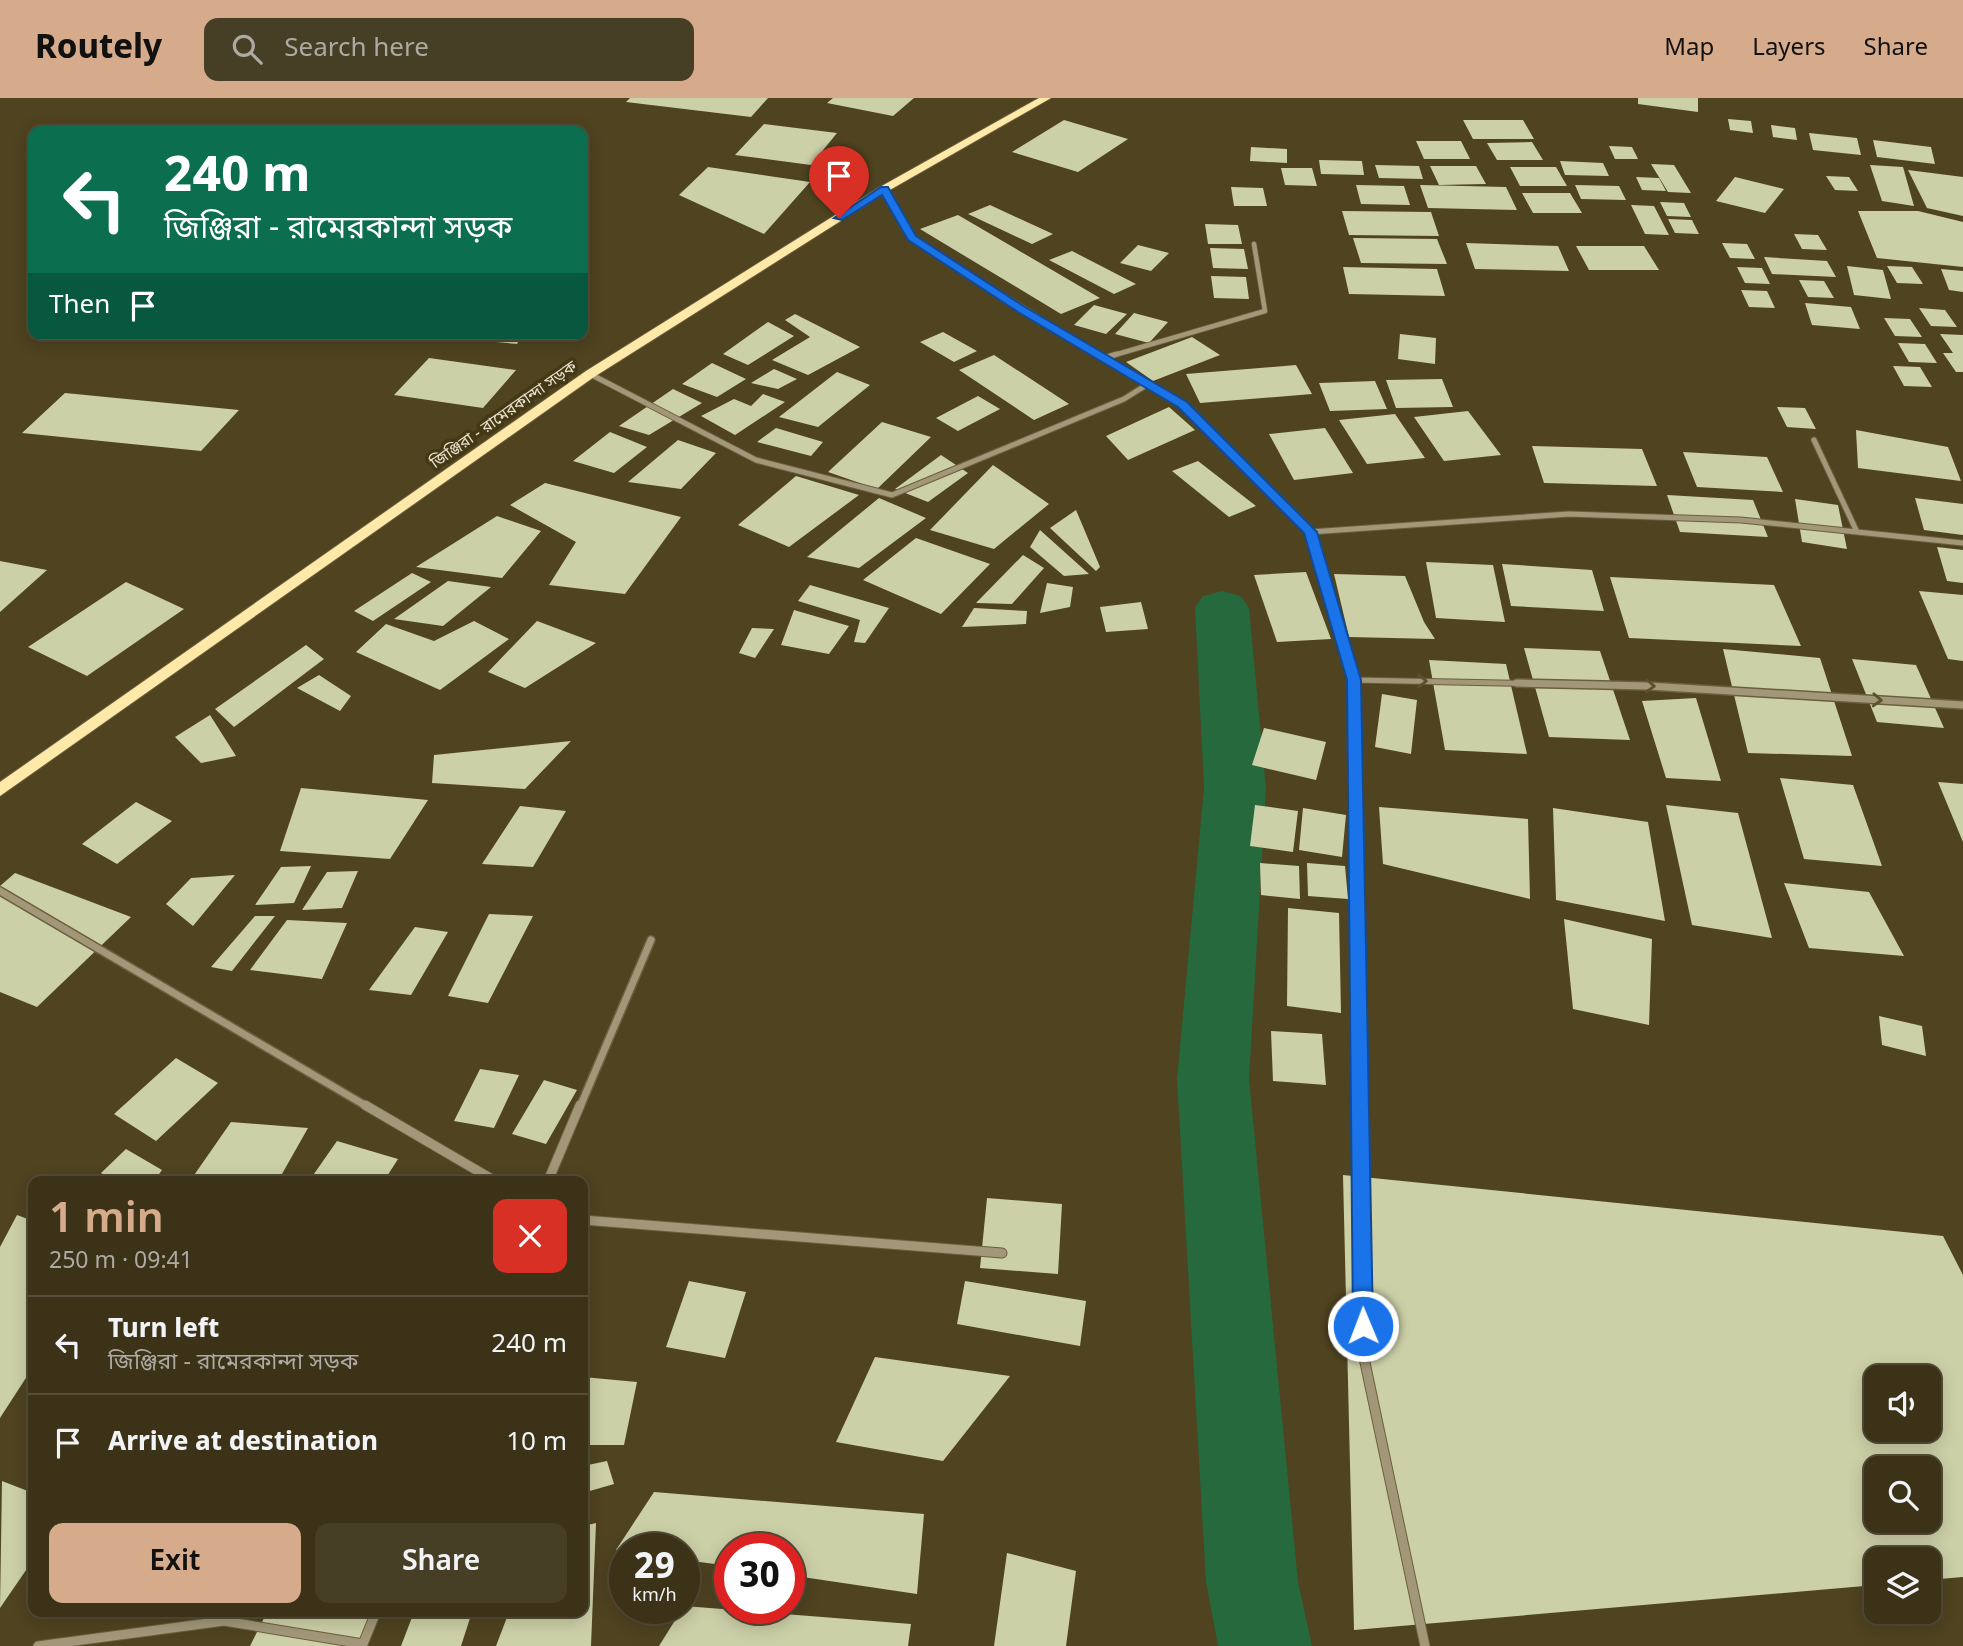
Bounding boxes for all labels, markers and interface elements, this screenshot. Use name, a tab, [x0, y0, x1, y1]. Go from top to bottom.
search box	[204, 18, 694, 81]
text: Routely	[35, 28, 162, 71]
icon: search	[228, 30, 266, 68]
text: Search here	[284, 32, 429, 67]
text: Map	[1664, 33, 1714, 65]
text: Layers	[1752, 33, 1826, 65]
text: Share	[1864, 33, 1928, 65]
text: 240 m	[164, 146, 310, 211]
pin	[809, 146, 869, 218]
icon: left	[49, 154, 140, 245]
icon: arrive	[820, 157, 858, 195]
text: জিঞ্জিরা - রামেরকান্দা সড়ক	[164, 209, 512, 251]
icon: arrive	[124, 287, 162, 325]
text: Then	[49, 289, 110, 324]
street label: জিঞ্জিরা - রামেরকান্দা সড়ক	[426, 356, 583, 475]
one-way arrow	[1417, 674, 1428, 689]
one-way arrow	[1645, 679, 1656, 694]
one-way arrow	[1872, 692, 1883, 707]
text: 1 min	[49, 1193, 164, 1249]
button: close	[493, 1199, 567, 1273]
text: 250 m · 09:41	[49, 1247, 193, 1277]
position arrow	[1326, 1289, 1400, 1363]
text: Turn left	[108, 1313, 219, 1348]
icon: left	[49, 1326, 87, 1364]
text: 240 m	[491, 1328, 567, 1363]
text: জিঞ্জিরা - রামেরকান্দা সড়ক	[108, 1348, 358, 1378]
map controls	[1864, 1365, 1941, 1624]
button: sound	[1864, 1365, 1941, 1442]
icon: arrive	[49, 1424, 87, 1462]
text: Arrive at destination	[108, 1426, 378, 1461]
text: 10 m	[506, 1426, 567, 1461]
button: search	[1864, 1456, 1941, 1533]
button: Exit	[49, 1523, 301, 1603]
button: Share	[315, 1523, 567, 1603]
speed limit sign: 30	[714, 1533, 805, 1624]
text: 29	[634, 1546, 675, 1592]
button: layers	[1864, 1547, 1941, 1624]
text: km/h	[632, 1584, 677, 1608]

